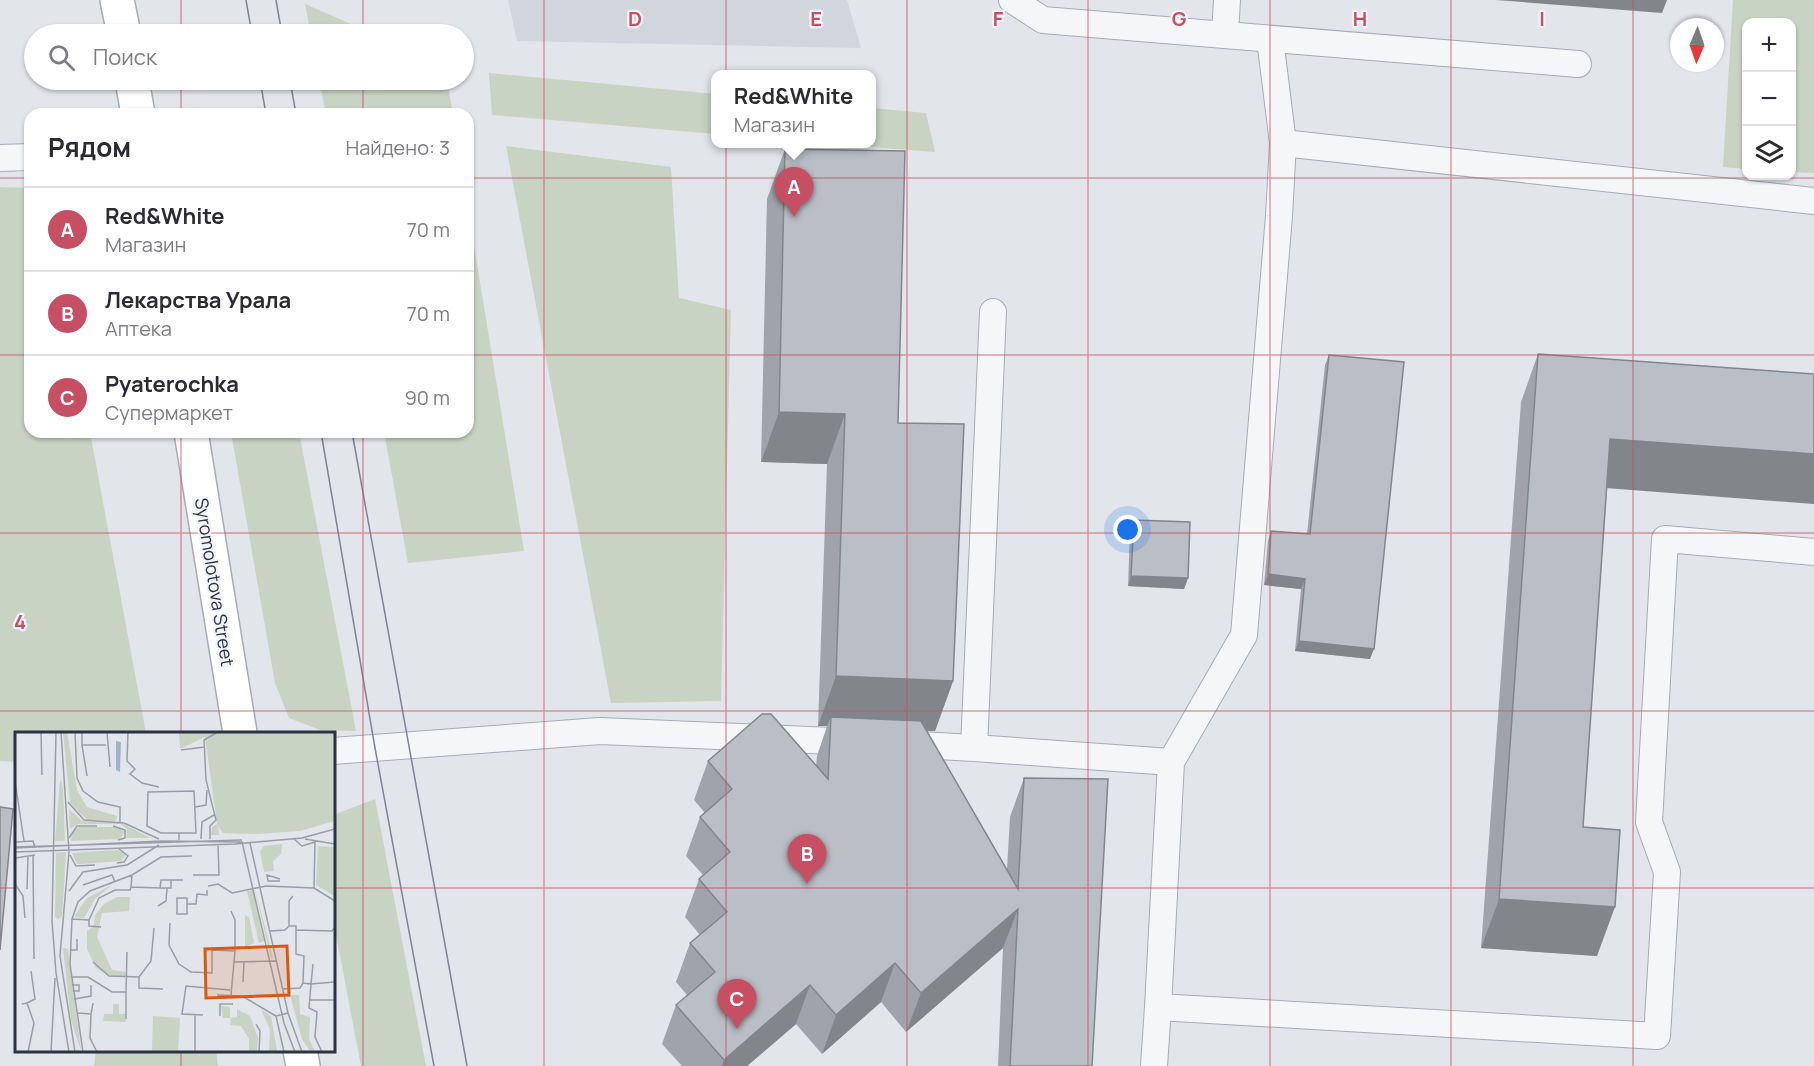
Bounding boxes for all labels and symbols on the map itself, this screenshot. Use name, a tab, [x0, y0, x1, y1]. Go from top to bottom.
text: D	[628, 5, 642, 32]
text: E	[810, 5, 822, 32]
text: F	[993, 5, 1004, 32]
text: G	[1172, 5, 1187, 32]
text: H	[1353, 5, 1367, 32]
text: I	[1539, 5, 1545, 32]
north arrow	[1670, 18, 1724, 72]
pin: A	[774, 168, 814, 217]
street label: Syromolotova Street	[190, 496, 240, 668]
your location	[1113, 515, 1142, 544]
text: 4	[14, 608, 26, 635]
inset map	[15, 732, 334, 1051]
pin: B	[788, 834, 826, 884]
pin: C	[718, 980, 756, 1029]

